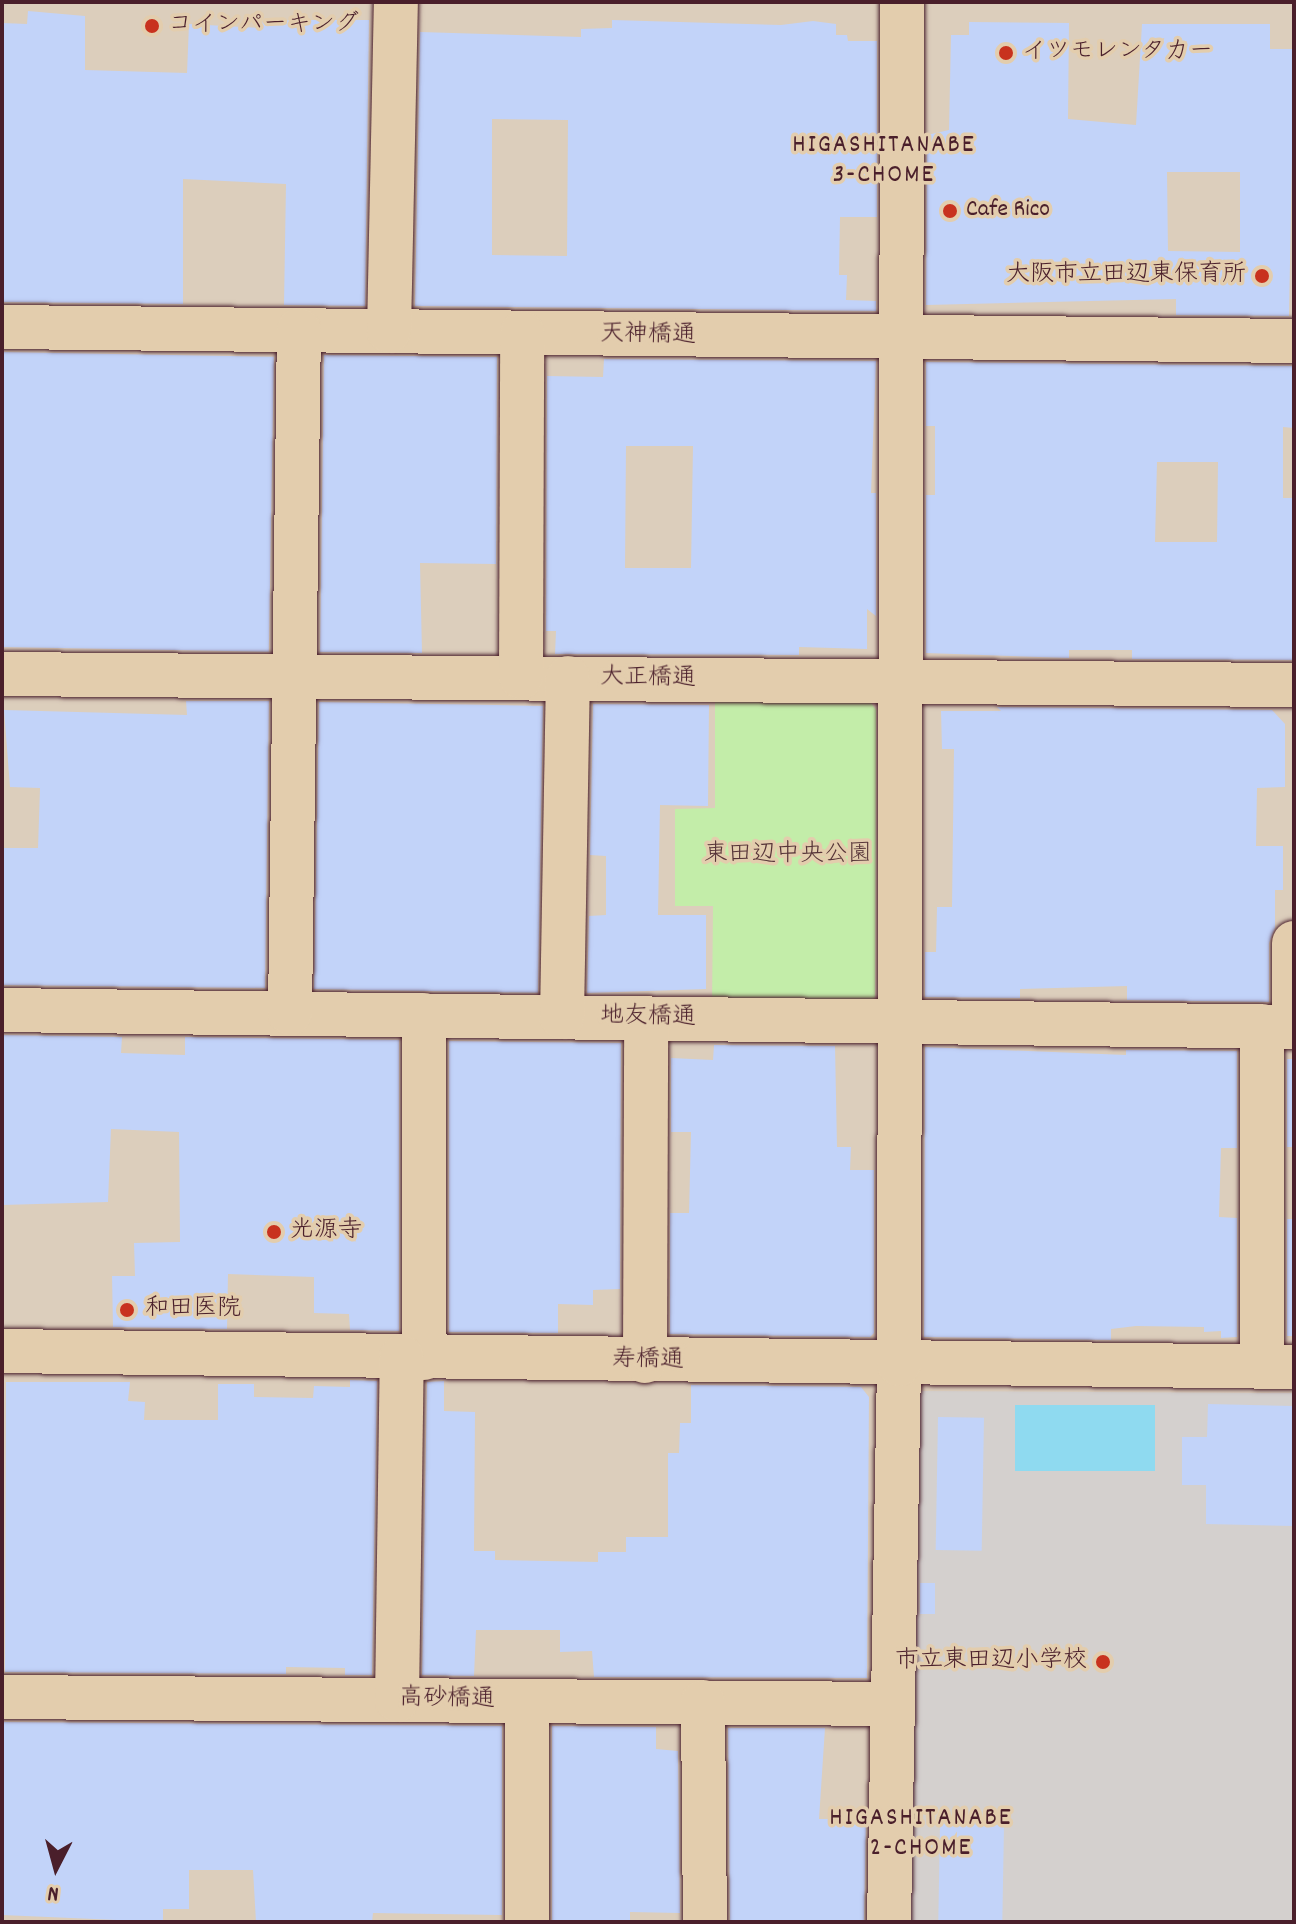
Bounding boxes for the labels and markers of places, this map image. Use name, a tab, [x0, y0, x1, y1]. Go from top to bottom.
place label: コインパーキング	[168, 12, 360, 40]
marker: コインパーキング	[143, 17, 161, 35]
place label: イツモレンタカー	[1022, 39, 1214, 67]
marker: イツモレンタカー	[997, 44, 1015, 62]
place label: Cafe Rico	[966, 197, 1050, 225]
marker: Cafe Rico	[941, 202, 959, 220]
place label: 大阪市立田辺東保育所	[1006, 262, 1246, 290]
marker: 大阪市立田辺東保育所	[1253, 267, 1271, 285]
place label: 光源寺	[290, 1218, 362, 1246]
marker: 光源寺	[265, 1223, 283, 1241]
place label: 和田医院	[145, 1296, 241, 1324]
marker: 和田医院	[116, 1299, 138, 1321]
place label: 市立東田辺小学校	[895, 1648, 1087, 1676]
marker: 市立東田辺小学校	[1094, 1653, 1112, 1671]

